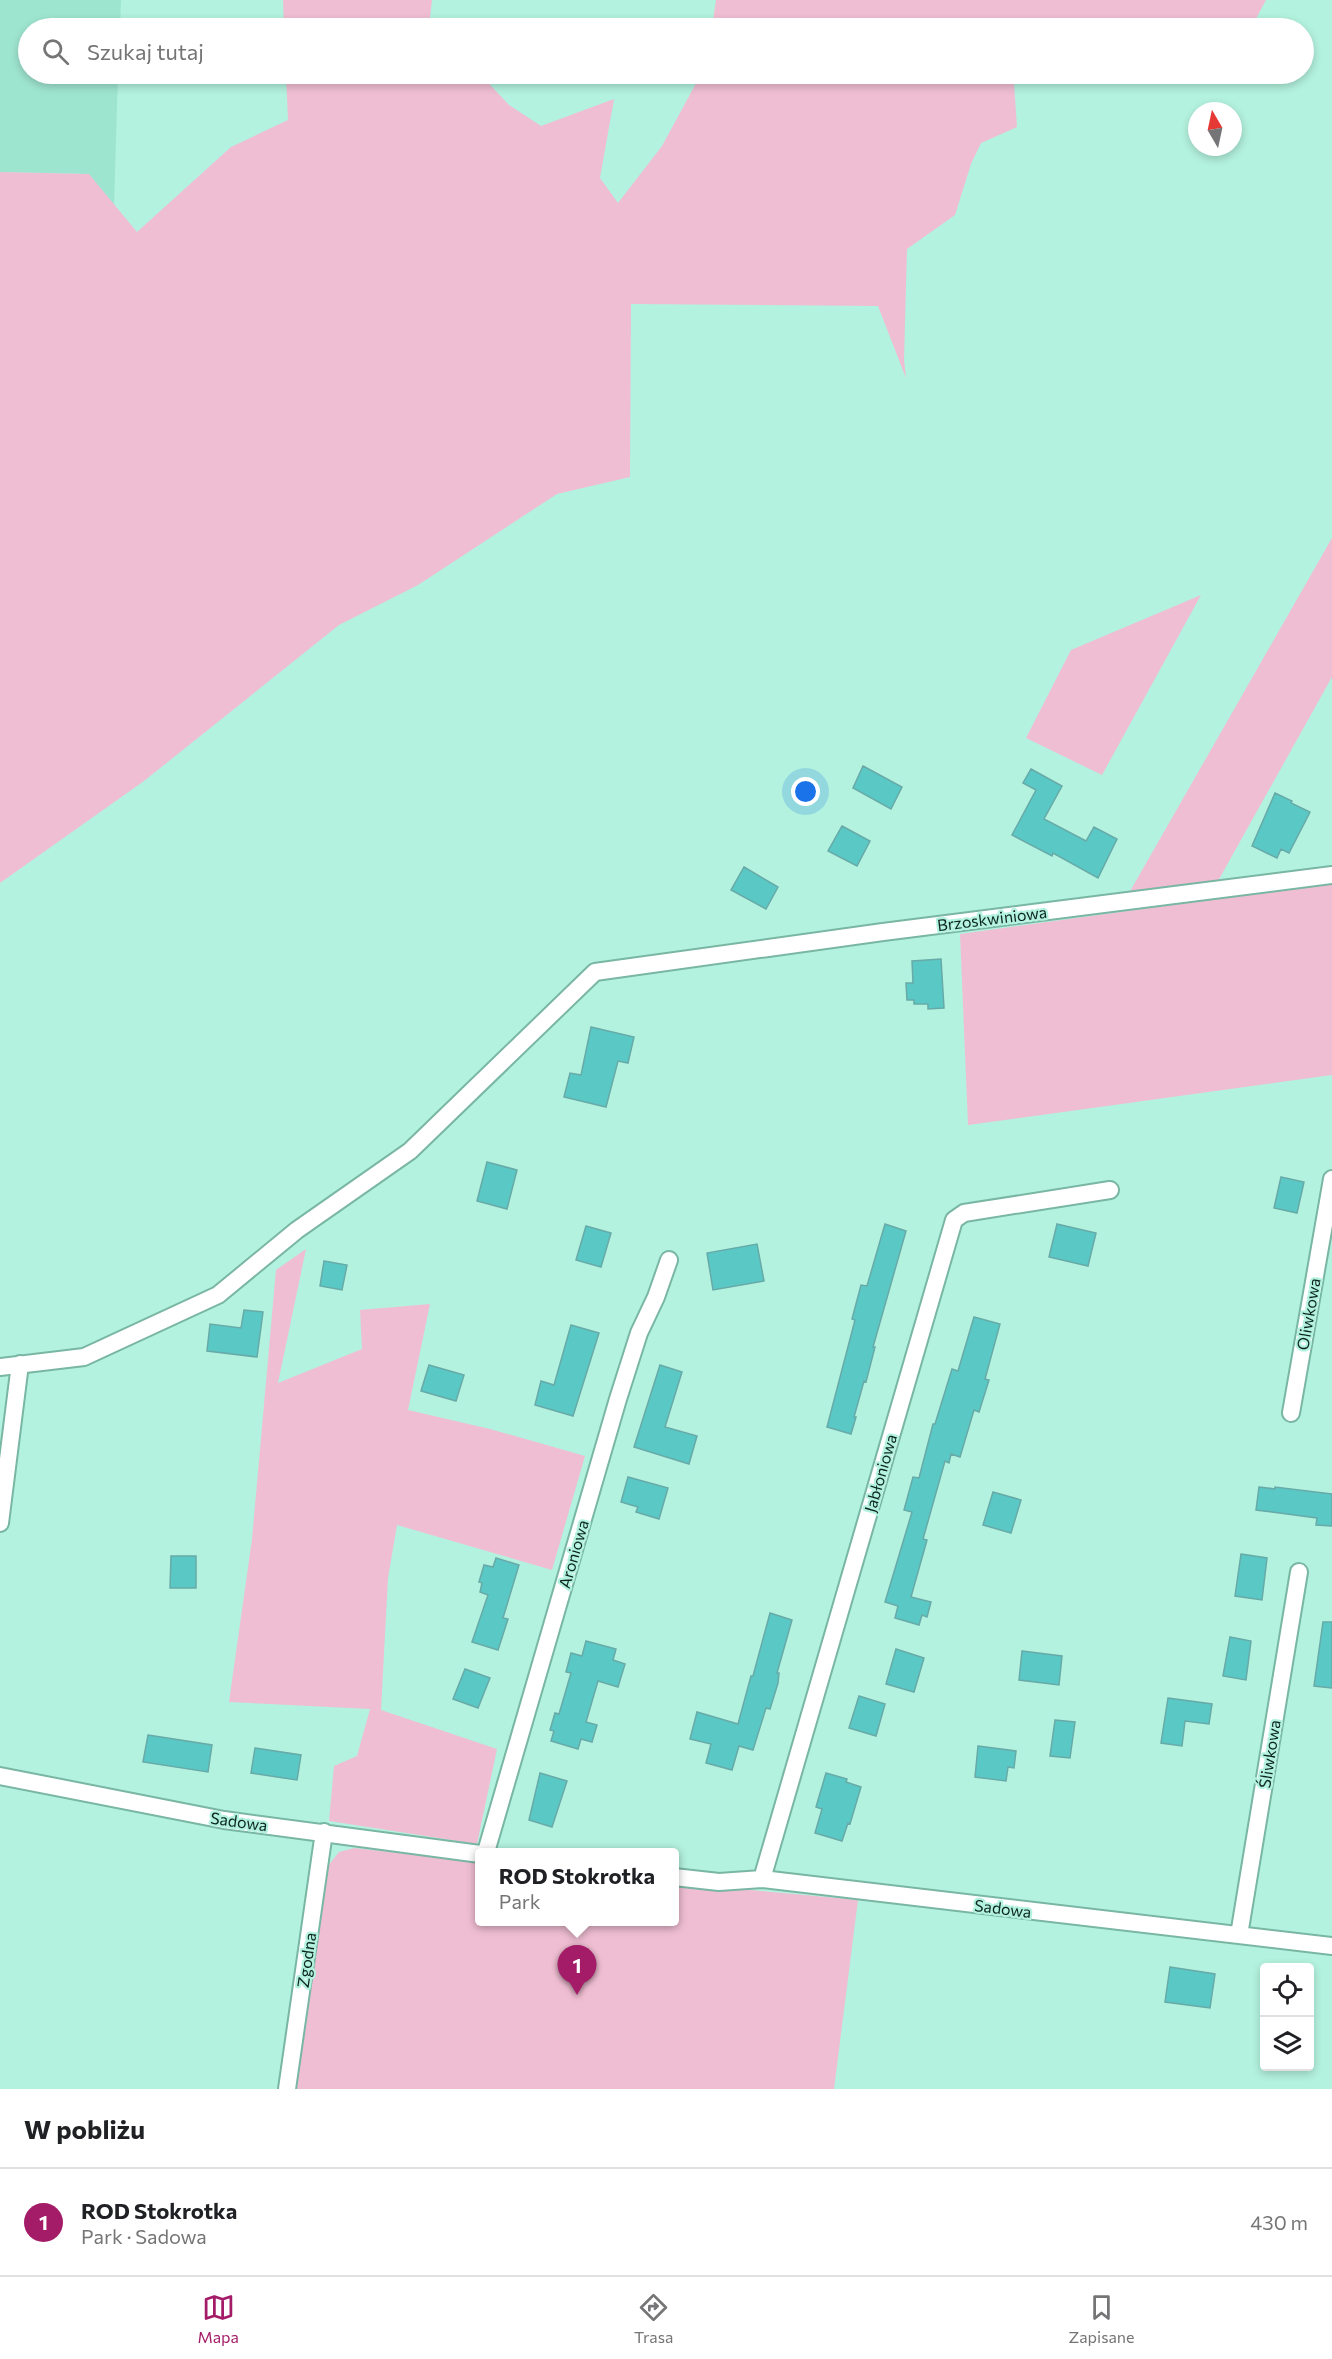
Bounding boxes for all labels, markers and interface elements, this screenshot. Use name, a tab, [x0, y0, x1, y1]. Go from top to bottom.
search box	[18, 18, 1314, 84]
icon: search	[39, 35, 72, 68]
text: Szukaj tutaj	[87, 38, 204, 65]
north arrow	[1188, 102, 1242, 156]
your location	[791, 777, 820, 806]
street label: Brzoskwiniowa	[936, 902, 1048, 934]
street label: Oliwkowa	[1292, 1277, 1324, 1351]
street label: Jabłoniowa	[860, 1432, 900, 1514]
street label: Aroniowa	[554, 1518, 592, 1590]
street label: Śliwkowa	[1254, 1718, 1284, 1790]
street label: Sadowa	[209, 1808, 269, 1834]
popup	[475, 1848, 679, 1926]
text: ROD Stokrotka	[499, 1862, 655, 1889]
text: Park	[499, 1889, 541, 1913]
street label: Sadowa	[973, 1895, 1033, 1921]
street label: Zgodna	[293, 1931, 319, 1989]
pin: 1	[558, 1946, 596, 1995]
map controls	[1260, 1963, 1314, 2071]
button: locate	[1260, 1963, 1314, 2017]
button: layers	[1260, 2017, 1314, 2071]
text: W pobliżu	[24, 2113, 145, 2144]
text: ROD Stokrotka	[81, 2197, 237, 2224]
text: 1	[39, 2210, 48, 2234]
text: 430 m	[1250, 2210, 1308, 2234]
text: Park · Sadowa	[81, 2224, 207, 2248]
tab: Mapa	[198, 2291, 239, 2346]
tab: Trasa	[634, 2291, 673, 2346]
tab: Zapisane	[1068, 2291, 1134, 2346]

